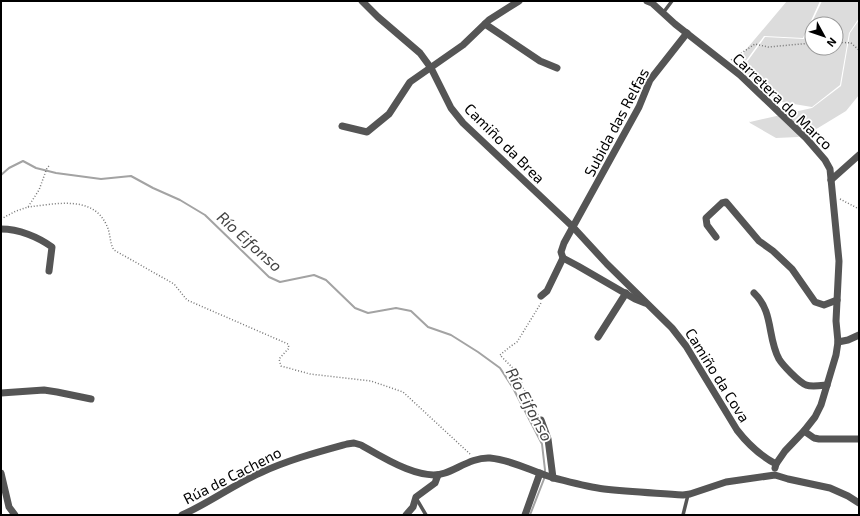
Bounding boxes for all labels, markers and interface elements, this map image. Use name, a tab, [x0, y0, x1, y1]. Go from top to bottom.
north arrow	[804, 16, 844, 56]
text: N	[824, 36, 840, 50]
street label: Carretera do Marco	[729, 49, 837, 153]
street label: Subida das Relfas	[580, 65, 652, 179]
street label: Camiño da Brea	[461, 99, 549, 187]
water label: Río Eifonso	[214, 207, 286, 275]
street label: Camiño da Cova	[682, 325, 754, 425]
water label: Río Eifonso	[503, 364, 557, 444]
street label: Rúa de Cacheno	[180, 443, 284, 507]

